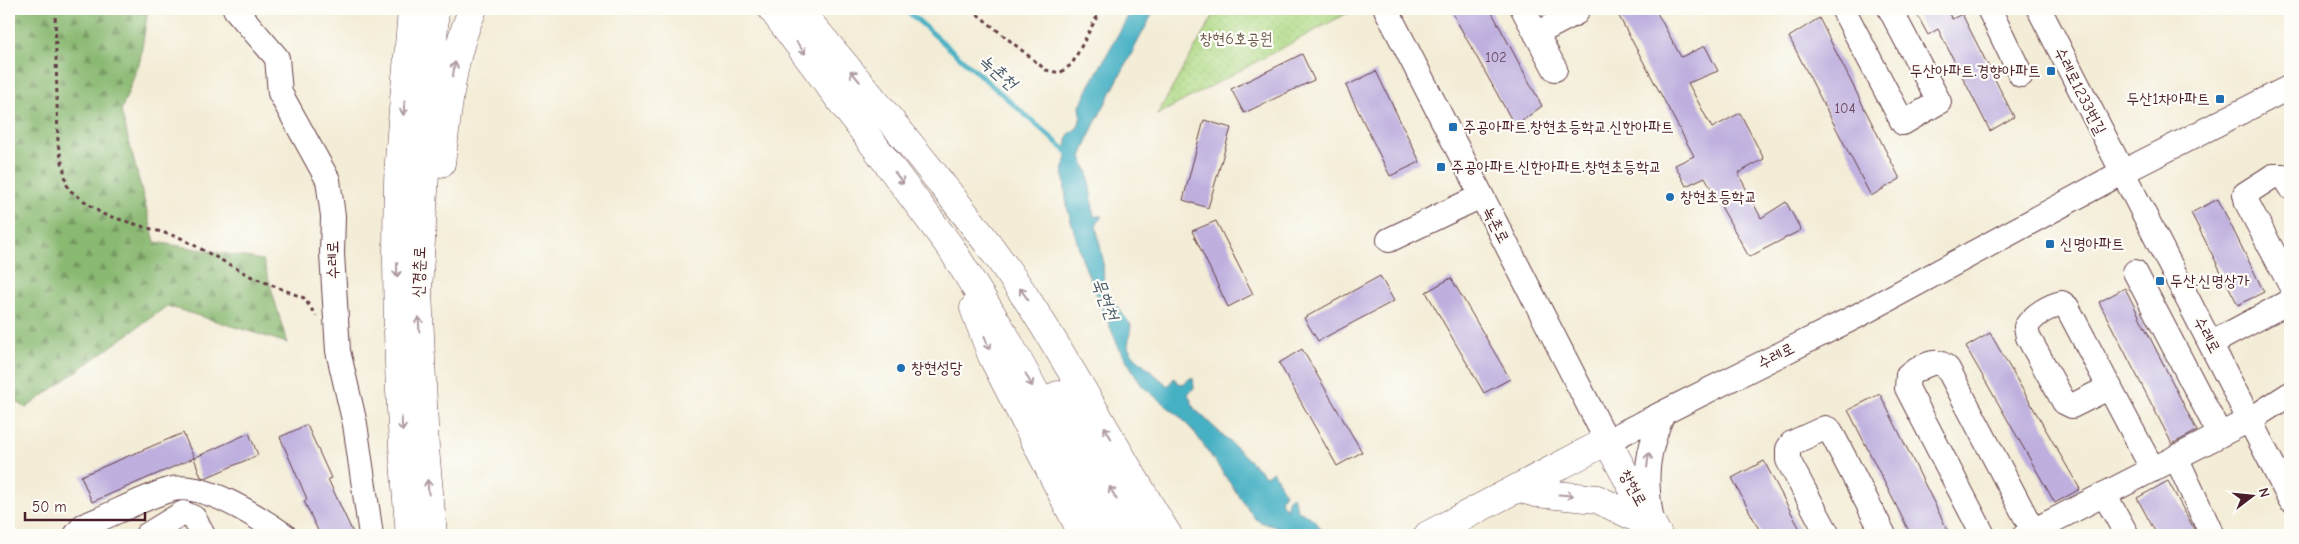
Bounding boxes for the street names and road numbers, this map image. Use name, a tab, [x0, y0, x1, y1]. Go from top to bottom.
street label: 수레로1233번길	[2050, 44, 2110, 138]
street label: 녹촌로	[1479, 204, 1513, 246]
street label: 수레로	[324, 241, 342, 279]
street label: 신경춘로	[409, 246, 429, 298]
street label: 수레로	[2190, 314, 2224, 356]
street label: 수레로	[1755, 339, 1797, 373]
street label: 창현로	[1616, 467, 1650, 509]

